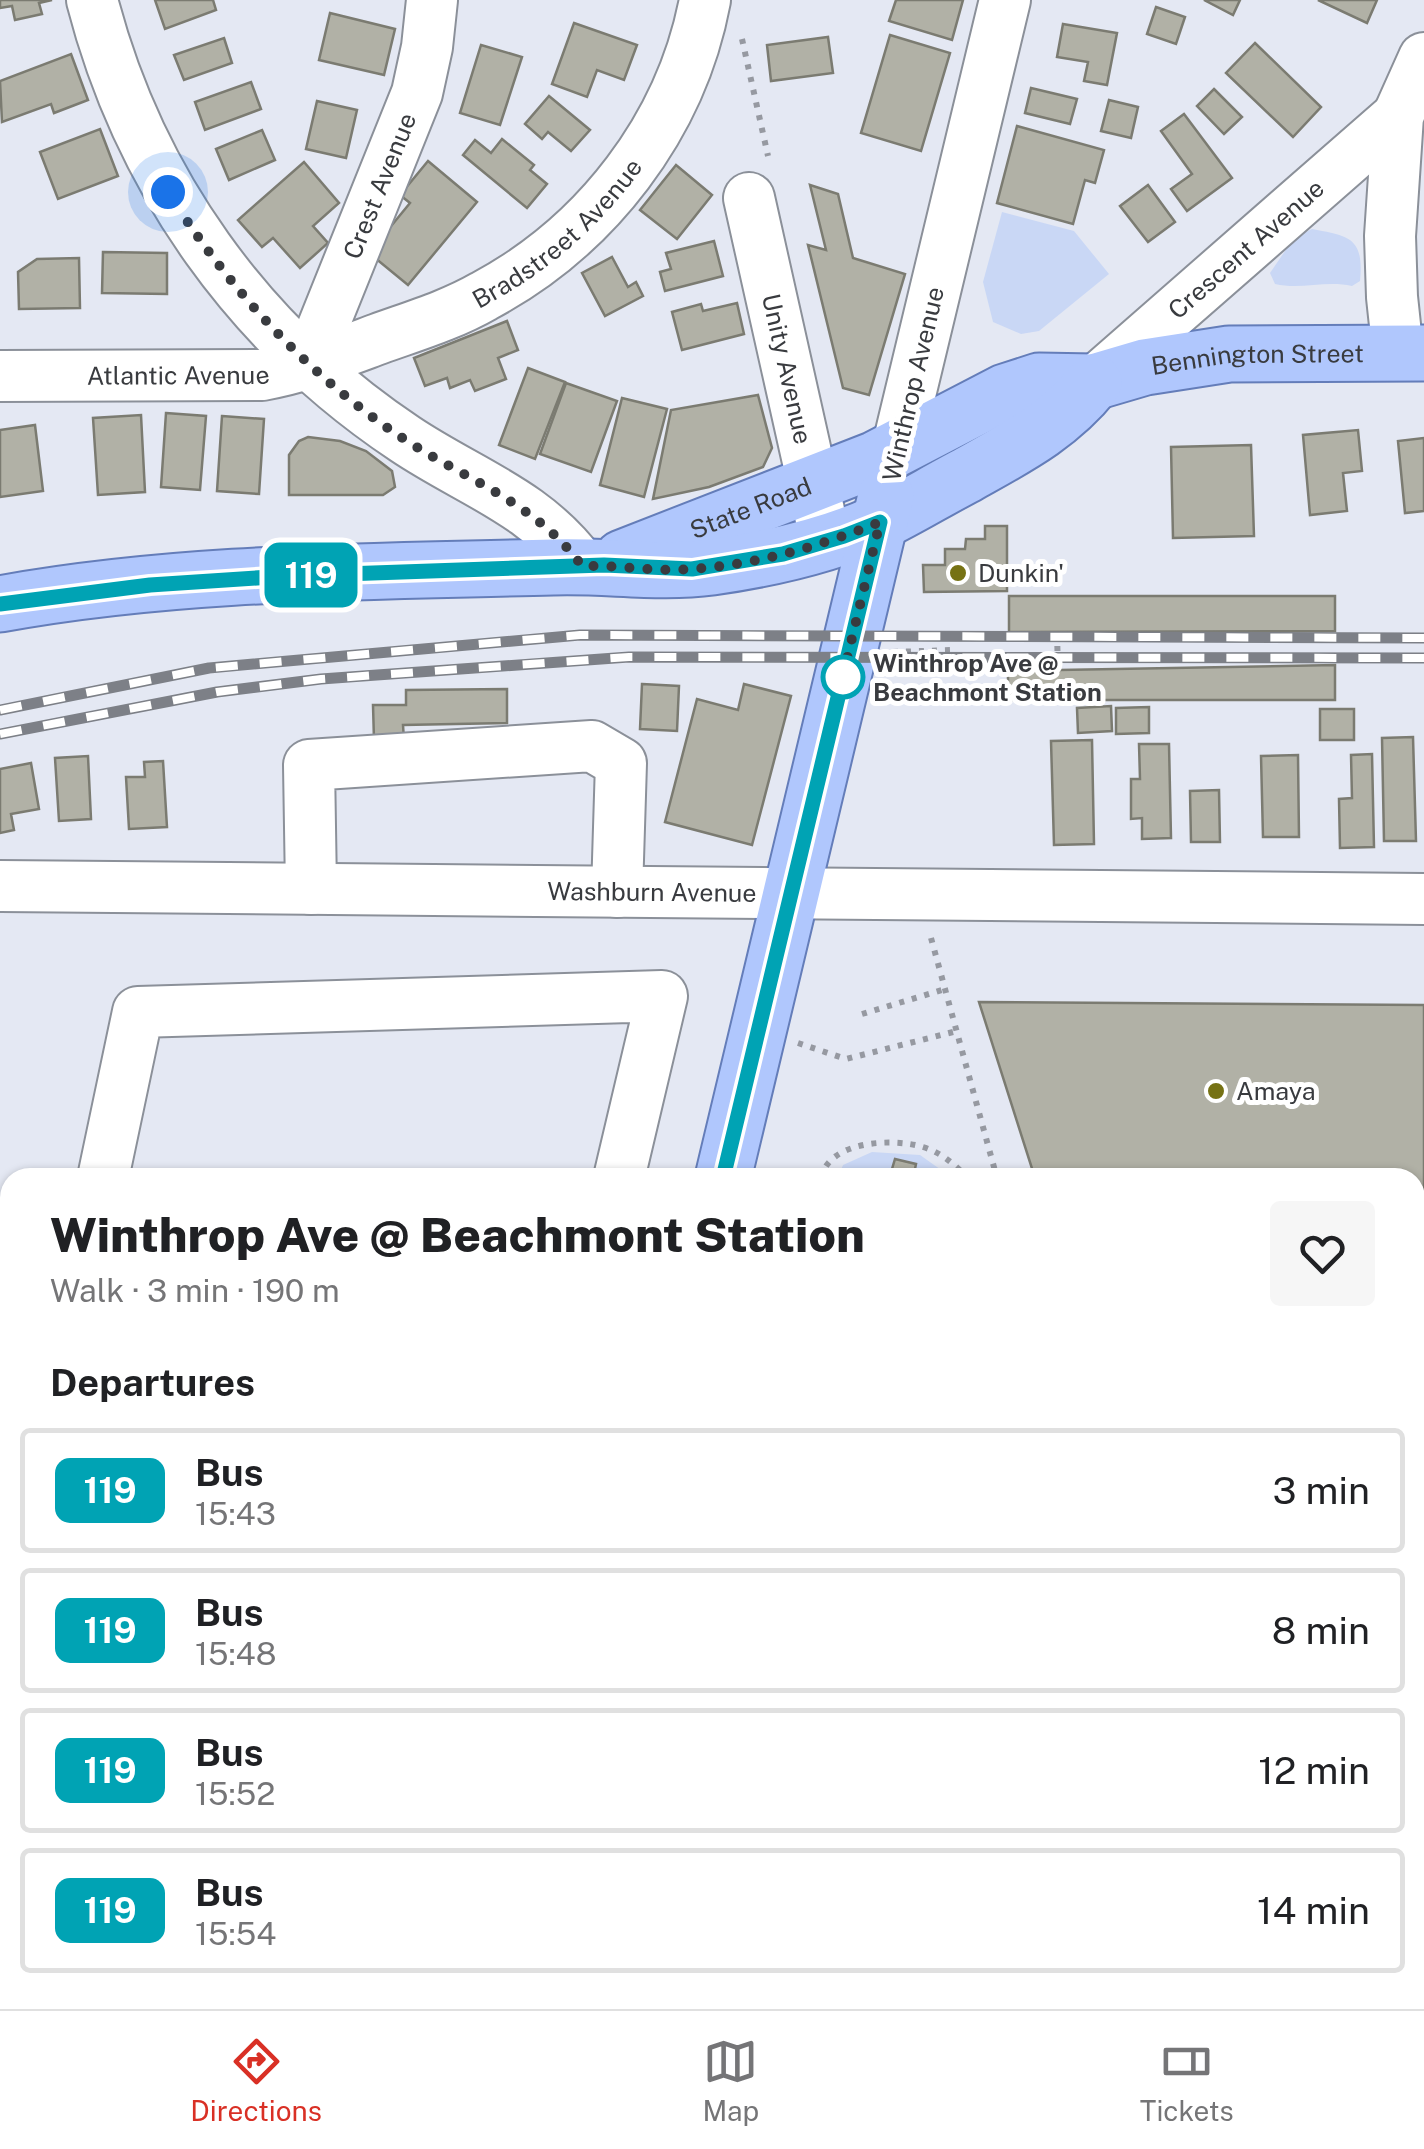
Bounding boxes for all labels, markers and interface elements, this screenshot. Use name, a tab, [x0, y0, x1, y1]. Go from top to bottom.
street label: Crest Avenue	[337, 108, 422, 263]
street label: Bradstreet Avenue	[467, 153, 648, 315]
your location	[143, 167, 193, 217]
street label: Crescent Avenue	[1162, 173, 1330, 325]
street label: Winthrop Avenue	[876, 284, 950, 484]
street label: Unity Avenue	[756, 291, 819, 447]
street label: Bennington Street	[1149, 338, 1364, 381]
street label: Atlantic Avenue	[87, 359, 272, 391]
street label: State Road	[686, 471, 816, 545]
line badge: 119	[254, 542, 368, 608]
text: 119	[284, 555, 338, 596]
place label: Dunkin'	[978, 558, 1064, 588]
marker: Dunkin'	[947, 562, 969, 584]
place label: Winthrop Ave @ Beachmont Station	[873, 648, 1102, 707]
marker: Winthrop Ave @ Beachmont Station	[822, 656, 864, 698]
street label: Washburn Avenue	[547, 876, 757, 908]
place label: Amaya	[1236, 1076, 1316, 1106]
marker: Amaya	[1205, 1080, 1227, 1102]
button: heart	[1270, 1201, 1375, 1306]
text: Winthrop Ave @ Beachmont Station	[50, 1206, 865, 1263]
text: Walk · 3 min · 190 m	[50, 1272, 340, 1309]
text: Departures	[50, 1360, 255, 1405]
text: Bus	[195, 1450, 264, 1495]
text: 3 min	[1272, 1468, 1370, 1513]
text: 119	[83, 1470, 137, 1511]
text: 15:43	[195, 1495, 276, 1532]
text: Bus	[195, 1590, 264, 1635]
text: 8 min	[1272, 1608, 1370, 1653]
text: 119	[83, 1610, 137, 1651]
text: 15:48	[195, 1635, 276, 1672]
text: Bus	[195, 1730, 264, 1775]
text: 12 min	[1258, 1748, 1370, 1793]
text: 119	[83, 1750, 137, 1791]
text: 15:52	[195, 1775, 275, 1812]
text: Bus	[195, 1870, 264, 1915]
text: 14 min	[1257, 1888, 1370, 1933]
text: 119	[83, 1890, 137, 1931]
text: 15:54	[195, 1915, 276, 1952]
tab: Directions	[190, 2034, 322, 2127]
tab: Map	[702, 2034, 759, 2127]
tab: Tickets	[1140, 2034, 1234, 2127]

